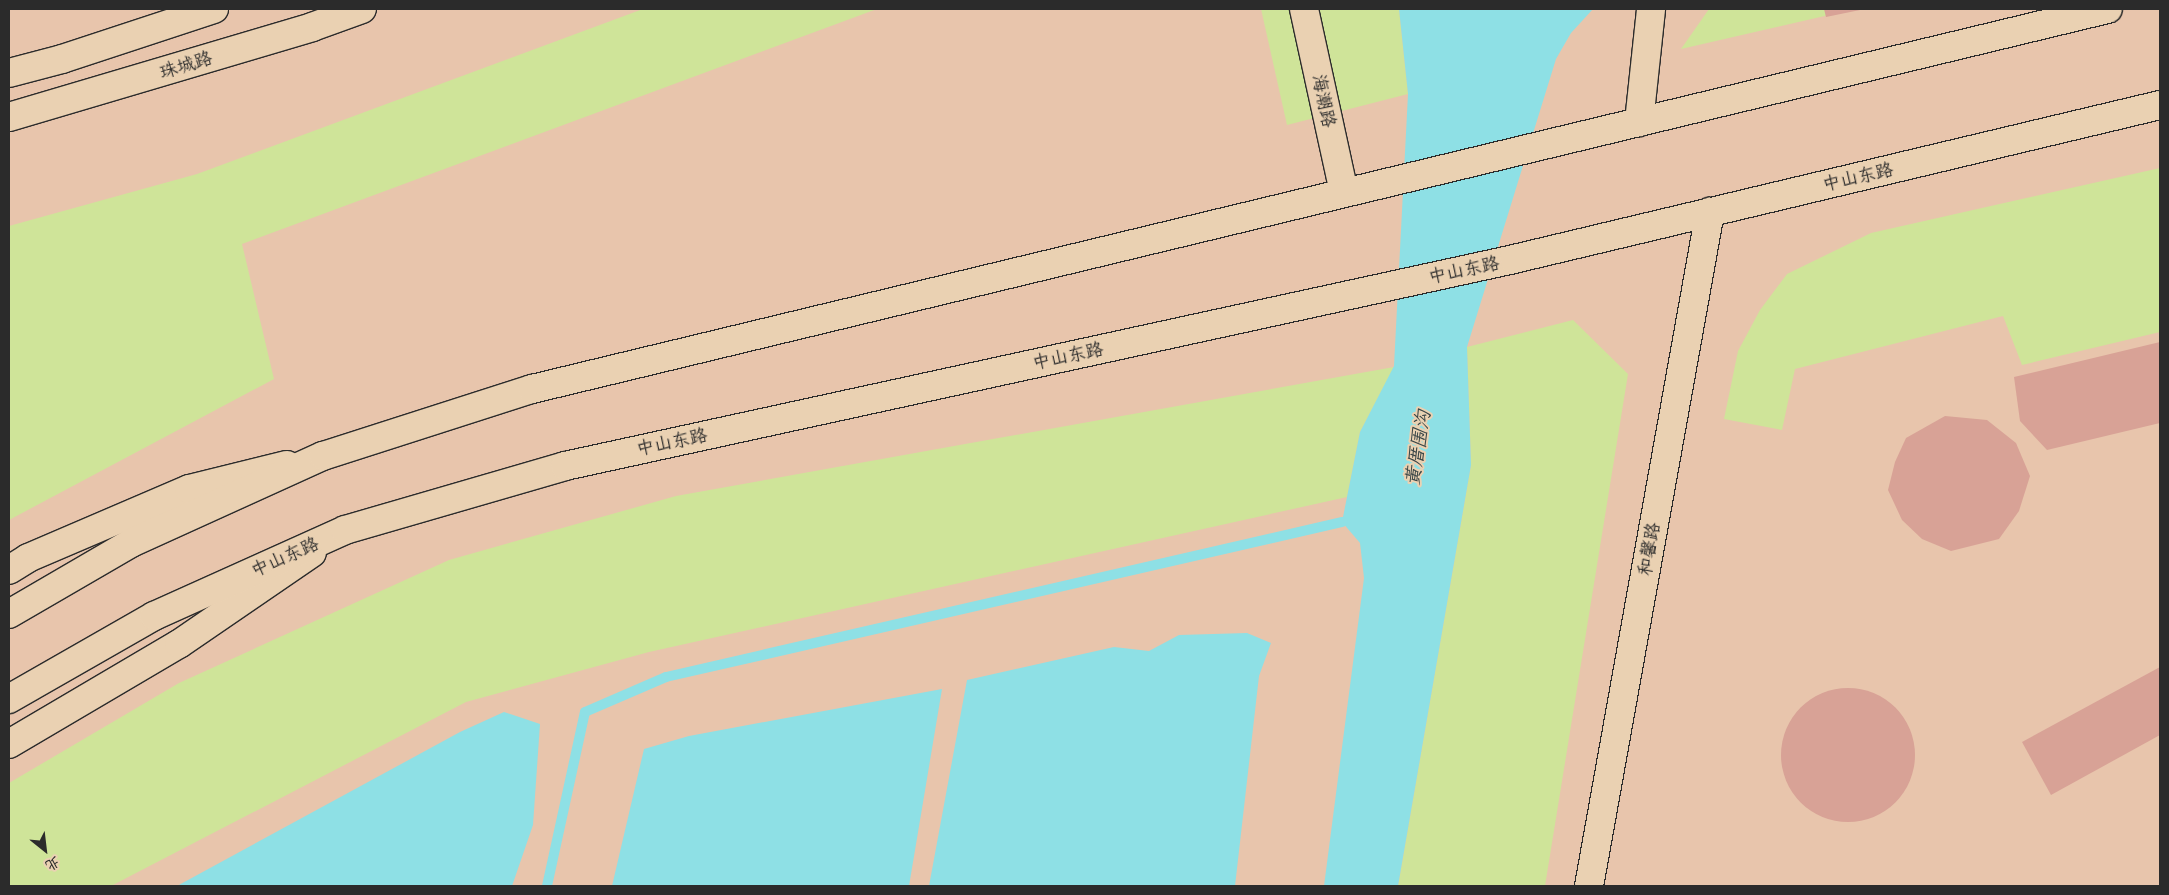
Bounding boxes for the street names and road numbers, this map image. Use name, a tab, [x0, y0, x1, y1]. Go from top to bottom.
street label: 珠城路	[157, 47, 215, 83]
street label: 海潮路	[1308, 72, 1340, 130]
street label: 中山东路	[1820, 158, 1896, 196]
street label: 中山东路	[1427, 252, 1501, 288]
street label: 中山东路	[1031, 338, 1105, 374]
street label: 中山东路	[635, 424, 709, 460]
street label: 和馨路	[1634, 521, 1664, 577]
street label: 中山东路	[248, 532, 322, 582]

